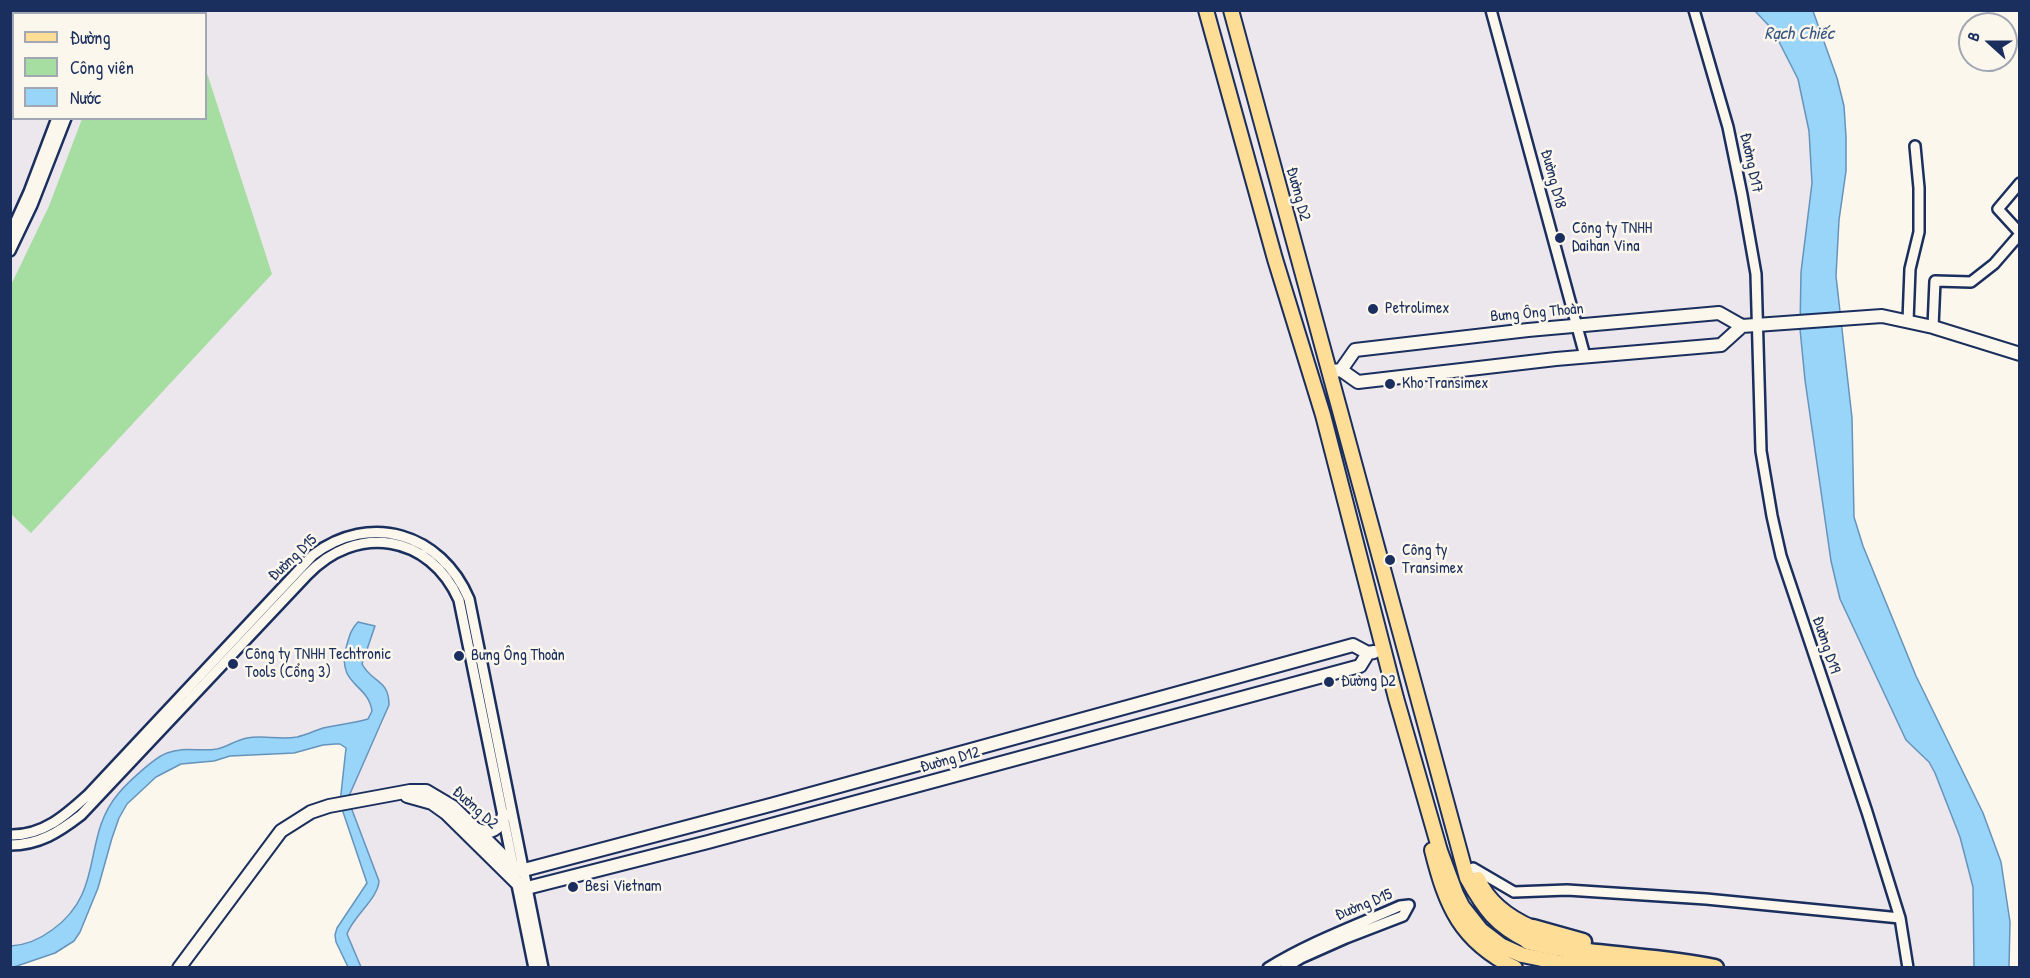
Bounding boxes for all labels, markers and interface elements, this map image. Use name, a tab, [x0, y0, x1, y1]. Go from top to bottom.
legend	[12, 12, 207, 120]
north arrow	[1958, 12, 2018, 72]
water label: Rạch Chiếc	[1764, 23, 1834, 45]
text: Đường	[70, 25, 111, 50]
text: B	[1961, 29, 1985, 44]
text: Công viên	[70, 55, 134, 80]
text: Nước	[70, 85, 101, 110]
street label: Đường D17	[1735, 131, 1767, 195]
street label: Đường D18	[1536, 148, 1570, 210]
street label: Đường D2	[1282, 165, 1314, 223]
place label: Công ty TNHH Daihan Vina	[1572, 219, 1652, 257]
marker: Công ty TNHH Daihan Vina	[1553, 231, 1567, 245]
place label: Petrolimex	[1385, 299, 1449, 319]
street label: Bưng Ông Thoàn	[1490, 299, 1584, 327]
marker: Petrolimex	[1366, 302, 1380, 316]
place label: Kho Transimex	[1402, 374, 1489, 394]
marker: Kho Transimex	[1383, 377, 1397, 391]
street label: Đường D15	[265, 531, 321, 585]
place label: Công ty Transimex	[1402, 541, 1463, 579]
marker: Công ty Transimex	[1383, 553, 1397, 567]
street label: Đường D19	[1808, 614, 1844, 676]
place label: Công ty TNHH Techtronic Tools (Cổng 3)	[245, 645, 391, 683]
place label: Bưng Ông Thoàn	[471, 646, 565, 666]
marker: Bưng Ông Thoàn	[452, 649, 466, 663]
marker: Công ty TNHH Techtronic Tools (Cổng 3)	[226, 657, 240, 671]
place label: Đường D2	[1341, 672, 1396, 692]
marker: Đường D2	[1322, 675, 1336, 689]
street label: Đường D12	[918, 743, 982, 777]
street label: Đường D2	[448, 783, 502, 833]
place label: Besi Vietnam	[585, 877, 662, 897]
marker: Besi Vietnam	[566, 880, 580, 894]
street label: Đường D15	[1333, 885, 1395, 925]

